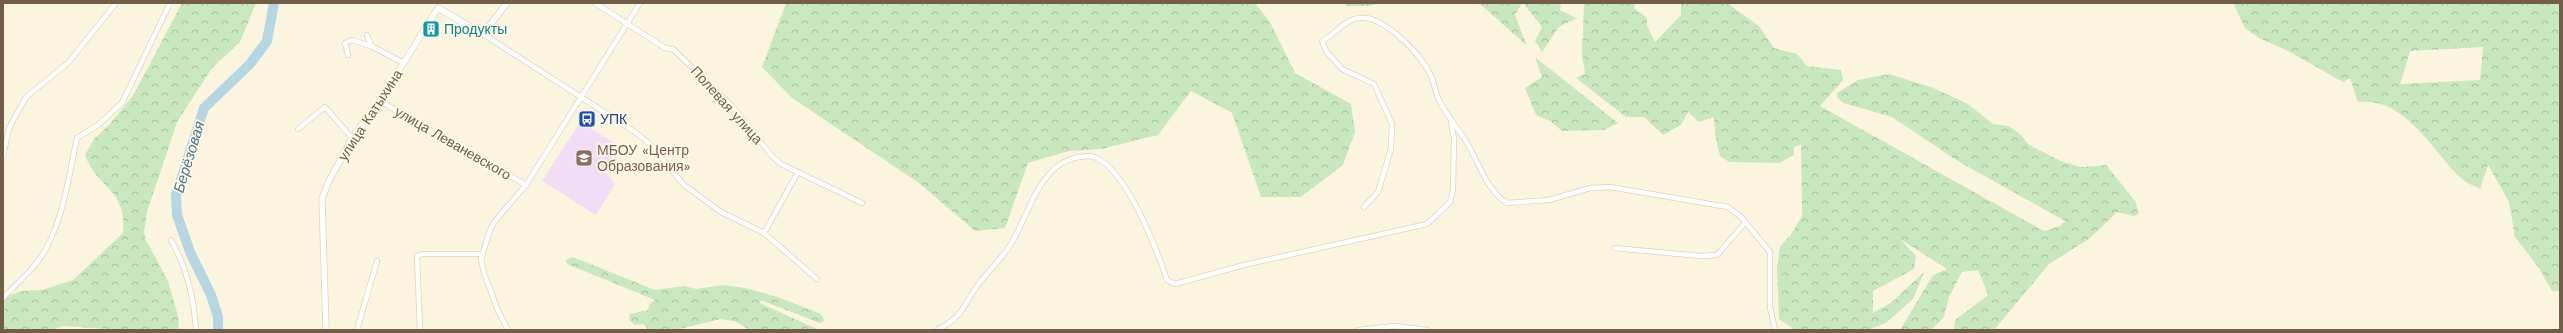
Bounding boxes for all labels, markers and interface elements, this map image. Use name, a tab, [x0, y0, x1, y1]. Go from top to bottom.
building icon: Продукты	[421, 19, 441, 39]
place label: Продукты	[444, 21, 507, 37]
street label: Полевая улица	[688, 63, 766, 147]
street label: улица Катыхина	[335, 66, 406, 164]
street label: улица Леваневского	[392, 103, 514, 183]
bus stop icon: УПК	[577, 109, 597, 129]
place label: УПК	[600, 111, 628, 127]
water label: Берёзовая	[170, 119, 208, 195]
place label: МБОУ «Центр Образования»	[597, 142, 691, 174]
school or university icon: МБОУ «Центр Образования»	[574, 148, 594, 168]

